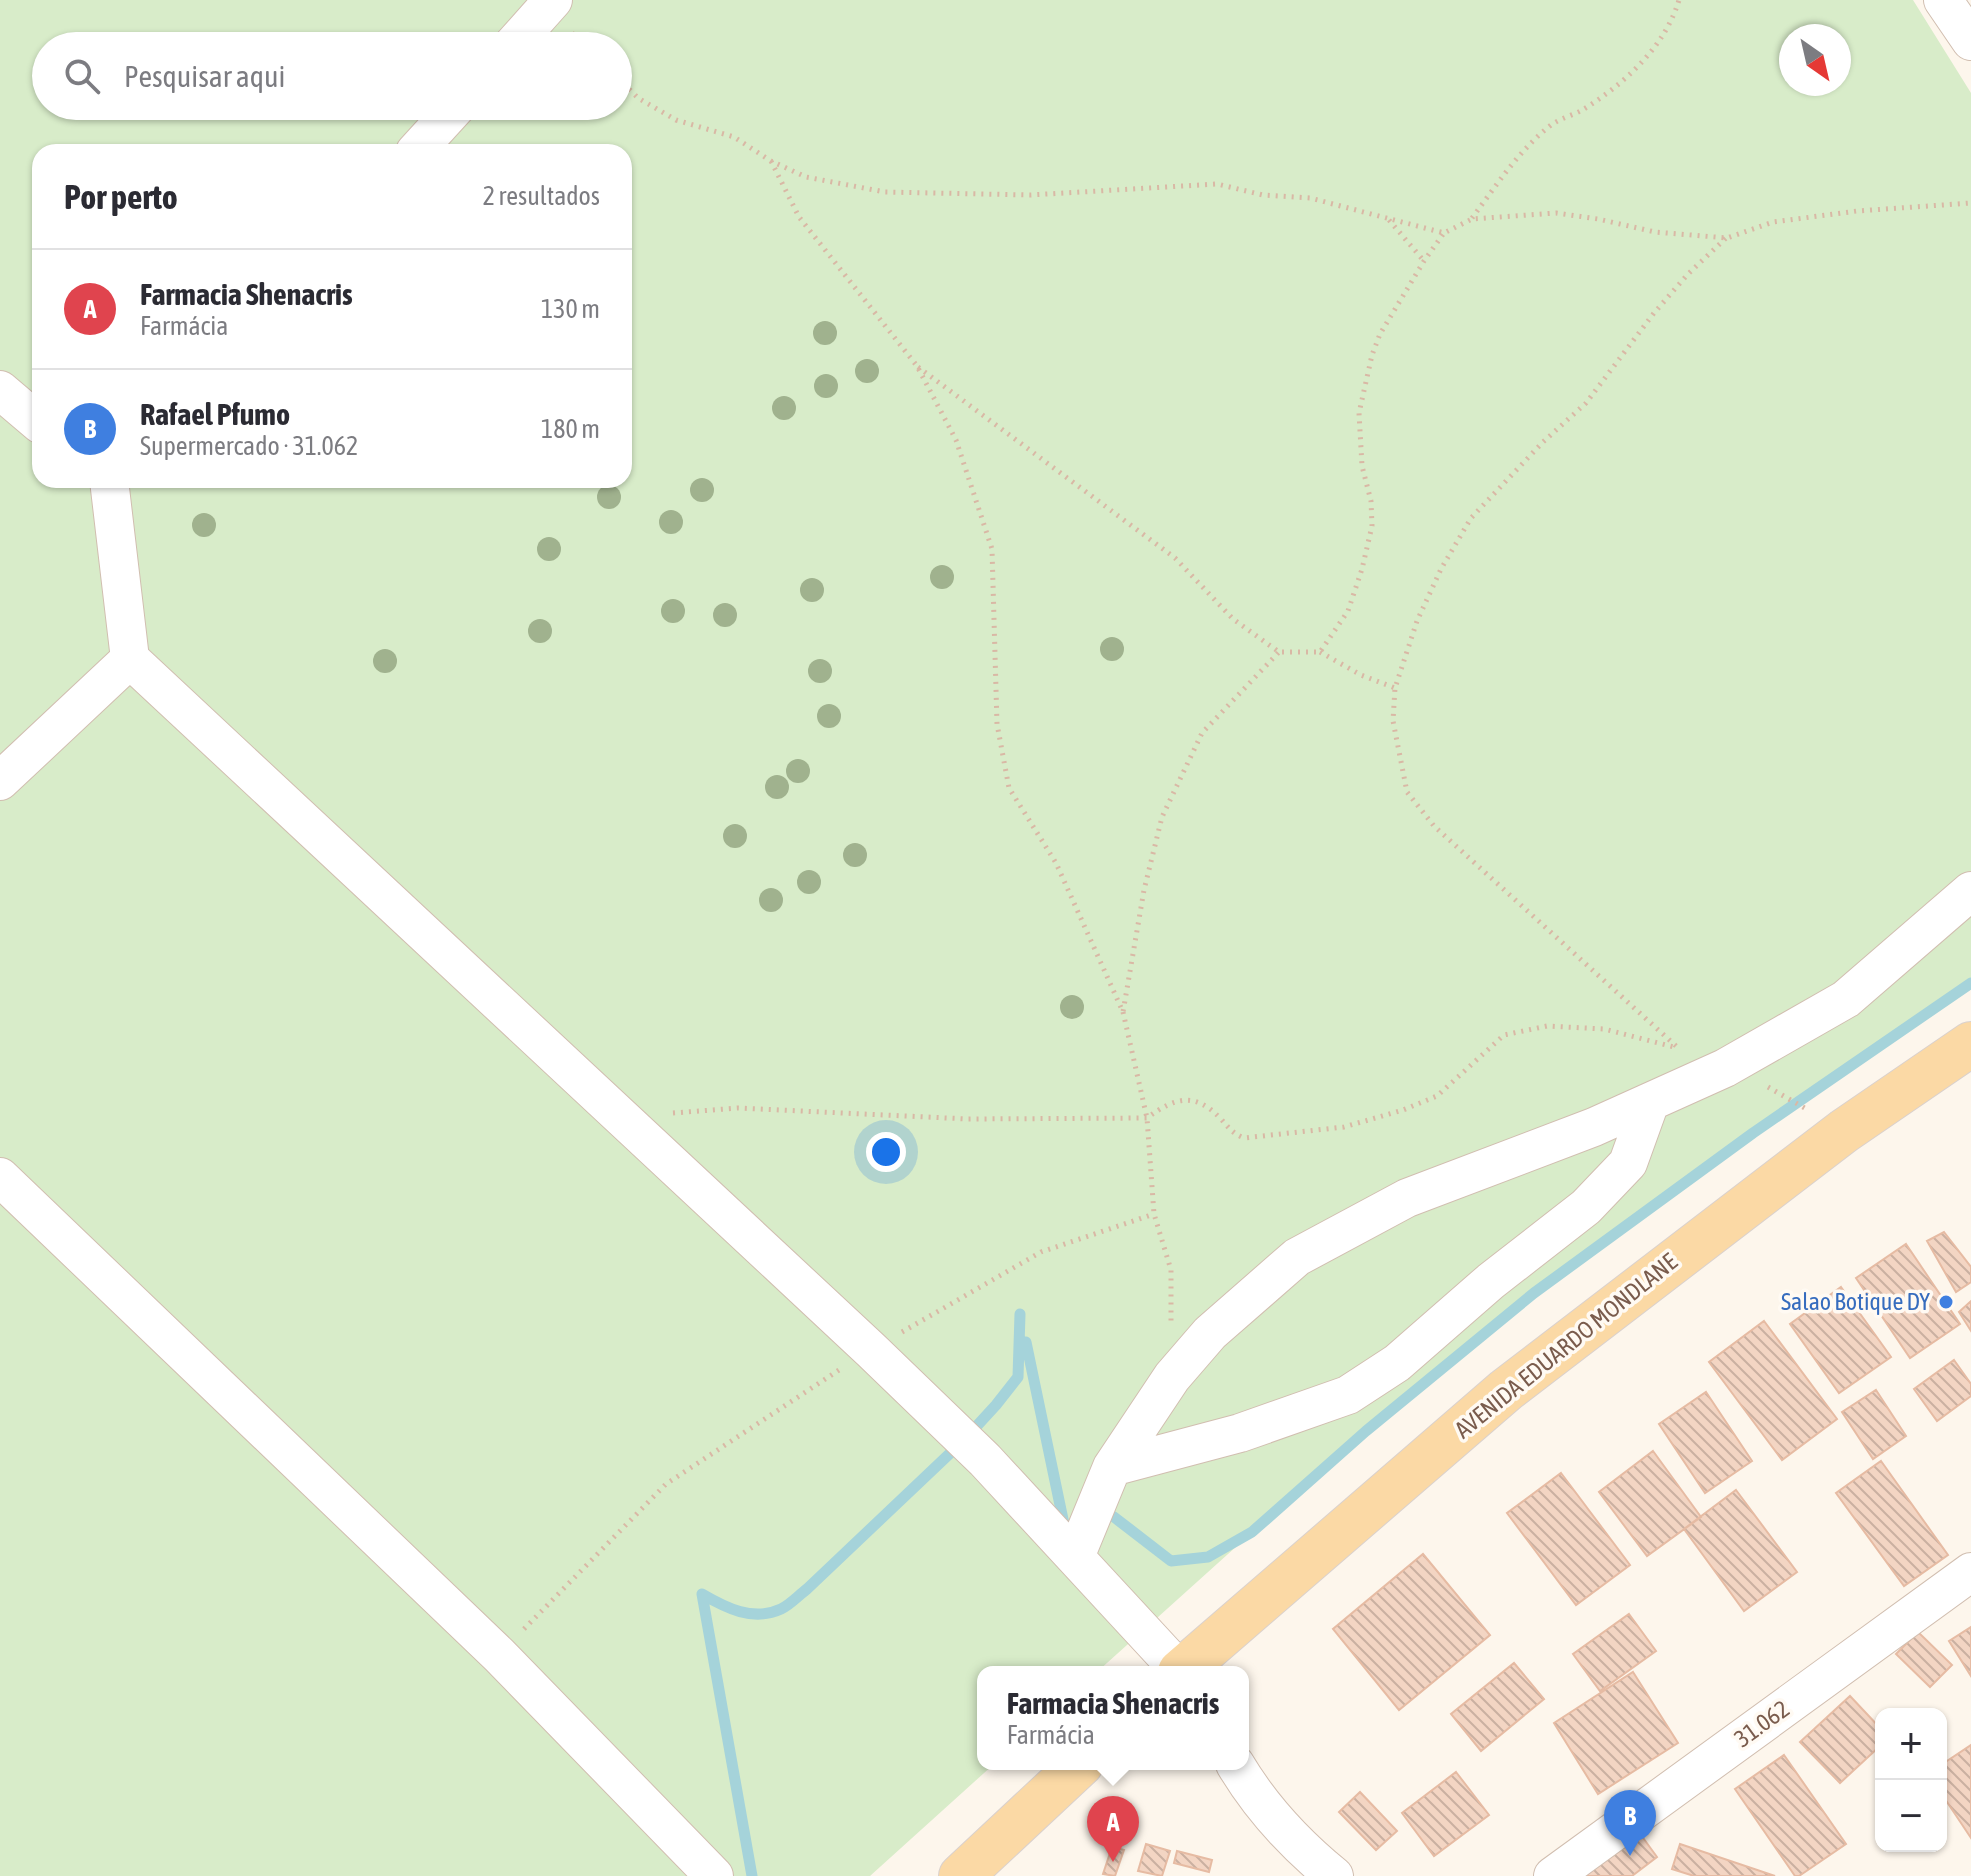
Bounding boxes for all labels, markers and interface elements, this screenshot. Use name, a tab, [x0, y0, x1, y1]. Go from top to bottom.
north arrow	[1779, 24, 1851, 96]
search box	[32, 32, 632, 120]
icon: search	[60, 54, 104, 98]
text: Pesquisar aqui	[124, 59, 285, 93]
text: Por perto	[64, 177, 178, 216]
text: 2 resultados	[483, 181, 600, 211]
text: Farmacia Shenacris	[140, 277, 353, 311]
text: A	[84, 294, 96, 324]
text: 130 m	[541, 294, 600, 324]
text: Farmácia	[140, 311, 228, 341]
text: Rafael Pfumo	[140, 397, 290, 431]
text: B	[84, 414, 96, 444]
text: 180 m	[541, 414, 600, 444]
text: Supermercado · 31.062	[140, 431, 358, 461]
your location	[866, 1132, 906, 1172]
street label: AVENIDA EDUARDO MONDLANE	[1449, 1248, 1682, 1443]
place label: Salao Botique DY	[1781, 1288, 1930, 1315]
marker: Salao Botique DY	[1937, 1293, 1955, 1311]
popup	[977, 1666, 1249, 1770]
text: Farmacia Shenacris	[1007, 1686, 1219, 1720]
street label: 31.062	[1729, 1695, 1794, 1752]
map controls	[1875, 1708, 1947, 1852]
button: +	[1875, 1708, 1947, 1780]
text: Farmácia	[1007, 1720, 1095, 1750]
button: −	[1875, 1780, 1947, 1852]
pin: B	[1604, 1790, 1656, 1856]
pin: A	[1087, 1796, 1139, 1862]

